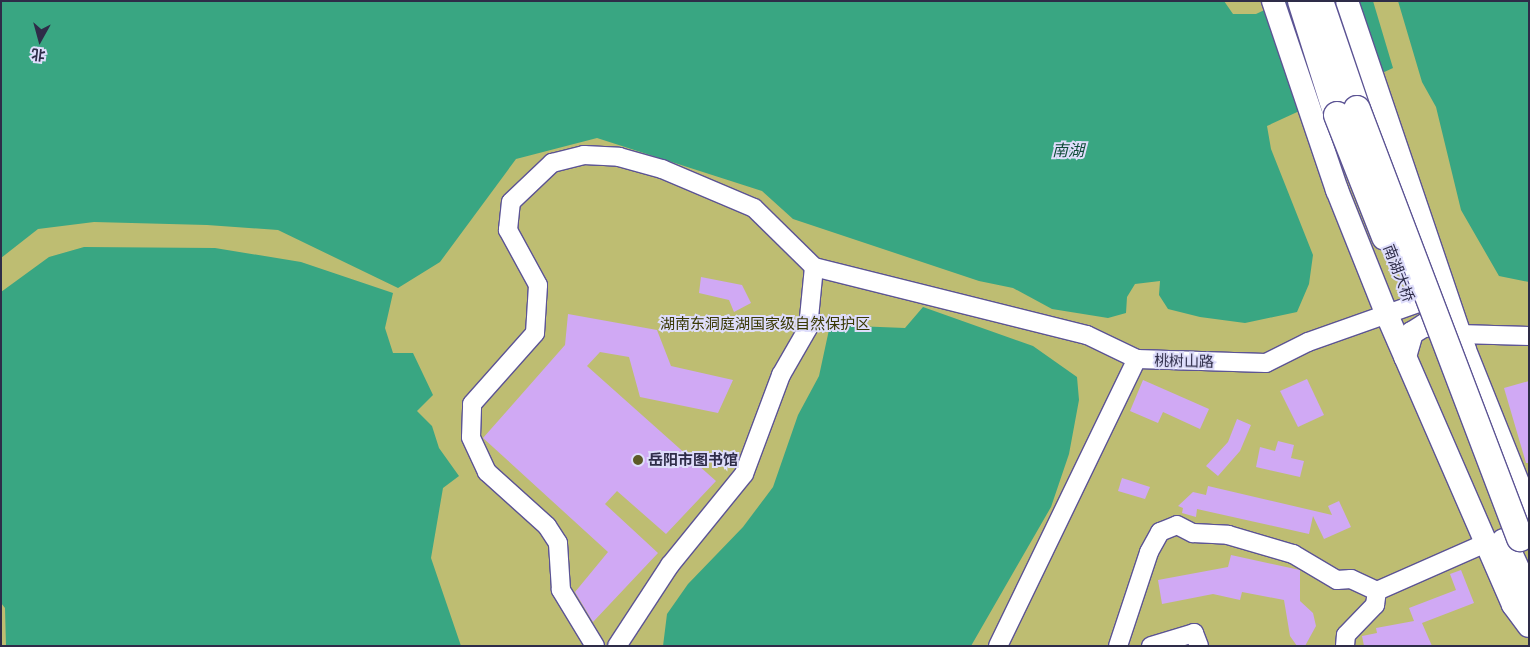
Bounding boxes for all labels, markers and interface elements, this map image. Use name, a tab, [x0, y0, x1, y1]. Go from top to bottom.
north arrow	[15, 15, 65, 65]
text: 北	[30, 46, 46, 65]
water label: 南湖	[1052, 140, 1084, 160]
street label: 南湖大桥	[1380, 242, 1418, 304]
park label: 湖南东洞庭湖国家级自然保护区	[660, 315, 870, 333]
street label: 桃树山路	[1154, 351, 1214, 371]
place label: 岳阳市图书馆	[648, 451, 738, 469]
marker: 岳阳市图书馆	[632, 454, 644, 466]

